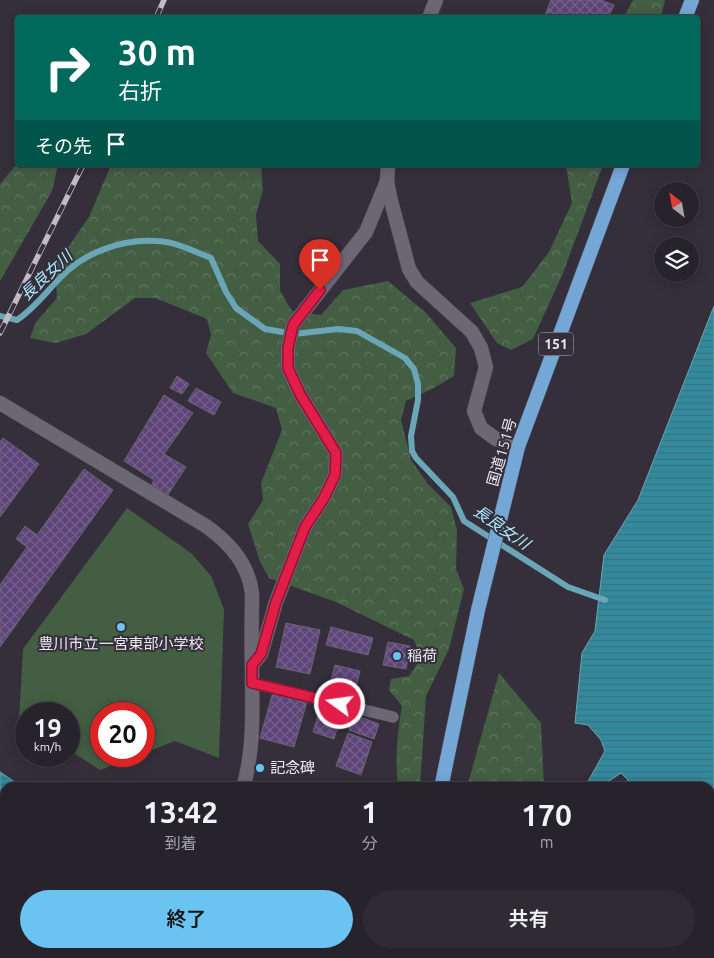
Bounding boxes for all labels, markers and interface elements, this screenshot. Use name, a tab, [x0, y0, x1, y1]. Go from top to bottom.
text: 30 m	[118, 32, 196, 72]
icon: right	[35, 35, 100, 100]
text: 右折	[118, 78, 162, 103]
icon: arrive	[102, 130, 130, 158]
text: その先	[35, 135, 92, 157]
north arrow	[654, 182, 699, 228]
map controls	[654, 182, 699, 282]
button: layers	[654, 237, 699, 282]
pin	[299, 239, 341, 290]
water label: 長良女川	[16, 245, 77, 303]
icon: arrive	[306, 246, 334, 274]
road number: 151	[538, 332, 574, 356]
street label: 国道151号	[484, 416, 519, 488]
water label: 長良女川	[471, 501, 535, 554]
marker: 豊川市立一宮東部小学校	[115, 621, 127, 633]
place label: 豊川市立一宮東部小学校	[38, 635, 204, 652]
place label: 稲荷	[407, 647, 437, 664]
marker: 稲荷	[391, 650, 403, 662]
position arrow	[313, 677, 365, 729]
speed limit sign: 20	[90, 702, 155, 767]
text: 19	[33, 714, 62, 742]
text: km/h	[34, 740, 61, 753]
place label: 記念碑	[270, 759, 315, 776]
marker: 記念碑	[254, 762, 266, 774]
text: 13:42	[143, 795, 218, 829]
text: 1	[361, 795, 378, 829]
text: 170	[521, 798, 572, 832]
text: m	[540, 833, 553, 851]
text: 到着	[165, 834, 197, 852]
text: 分	[362, 834, 378, 852]
button: 終了	[20, 890, 353, 948]
button: 共有	[363, 890, 695, 948]

